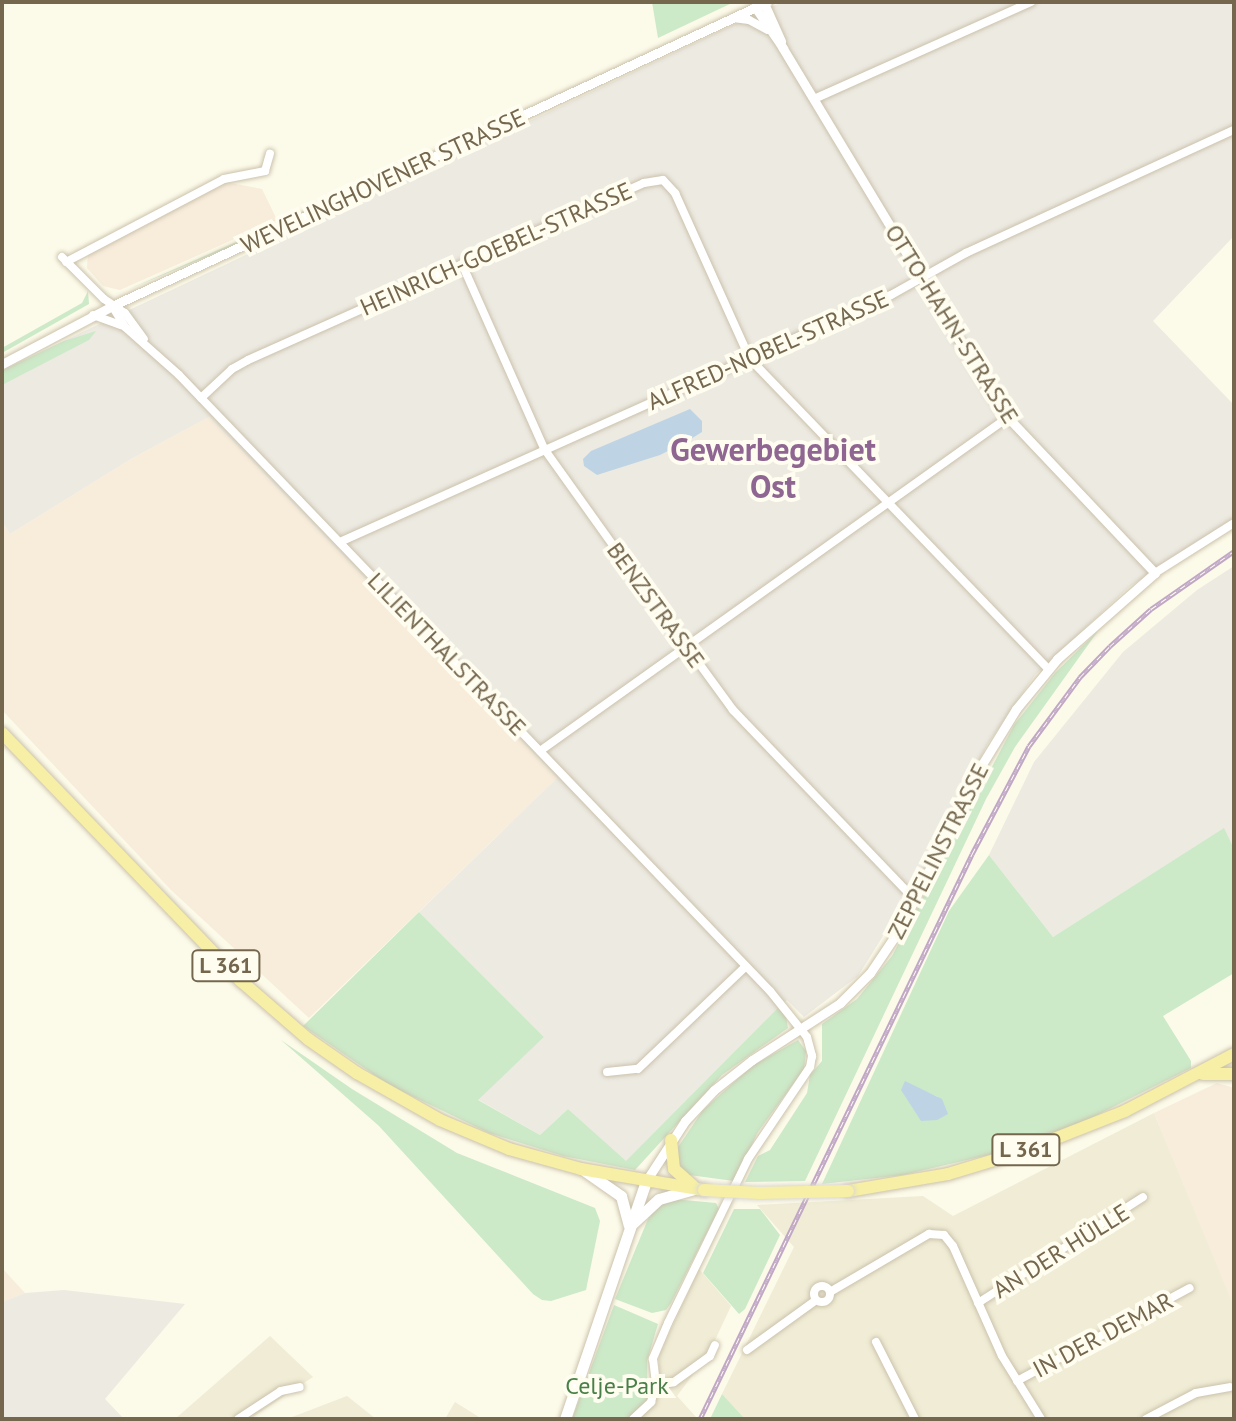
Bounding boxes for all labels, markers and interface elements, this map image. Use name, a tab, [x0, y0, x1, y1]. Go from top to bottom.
street label: WEVELINGHOVENER STRASSE	[237, 103, 529, 259]
street label: HEINRICH-GOEBEL-STRASSE	[356, 176, 636, 322]
street label: OTTO-HAHN-STRASSE	[879, 219, 1025, 429]
street label: ALFRED-NOBEL-STRASSE	[643, 284, 893, 416]
district label: Gewerbegebiet Ost	[670, 431, 876, 506]
street label: BENZSTRASSE	[601, 537, 711, 673]
street label: LILIENTHALSTRASSE	[362, 566, 532, 742]
street label: ZEPPELINSTRASSE	[881, 758, 995, 944]
road number: L 361	[190, 948, 262, 984]
road number: L 361	[990, 1132, 1062, 1168]
street label: AN DER HÜLLE	[988, 1198, 1134, 1304]
street label: IN DER DEMAR	[1028, 1286, 1178, 1384]
park label: Celje-Park	[565, 1372, 669, 1400]

